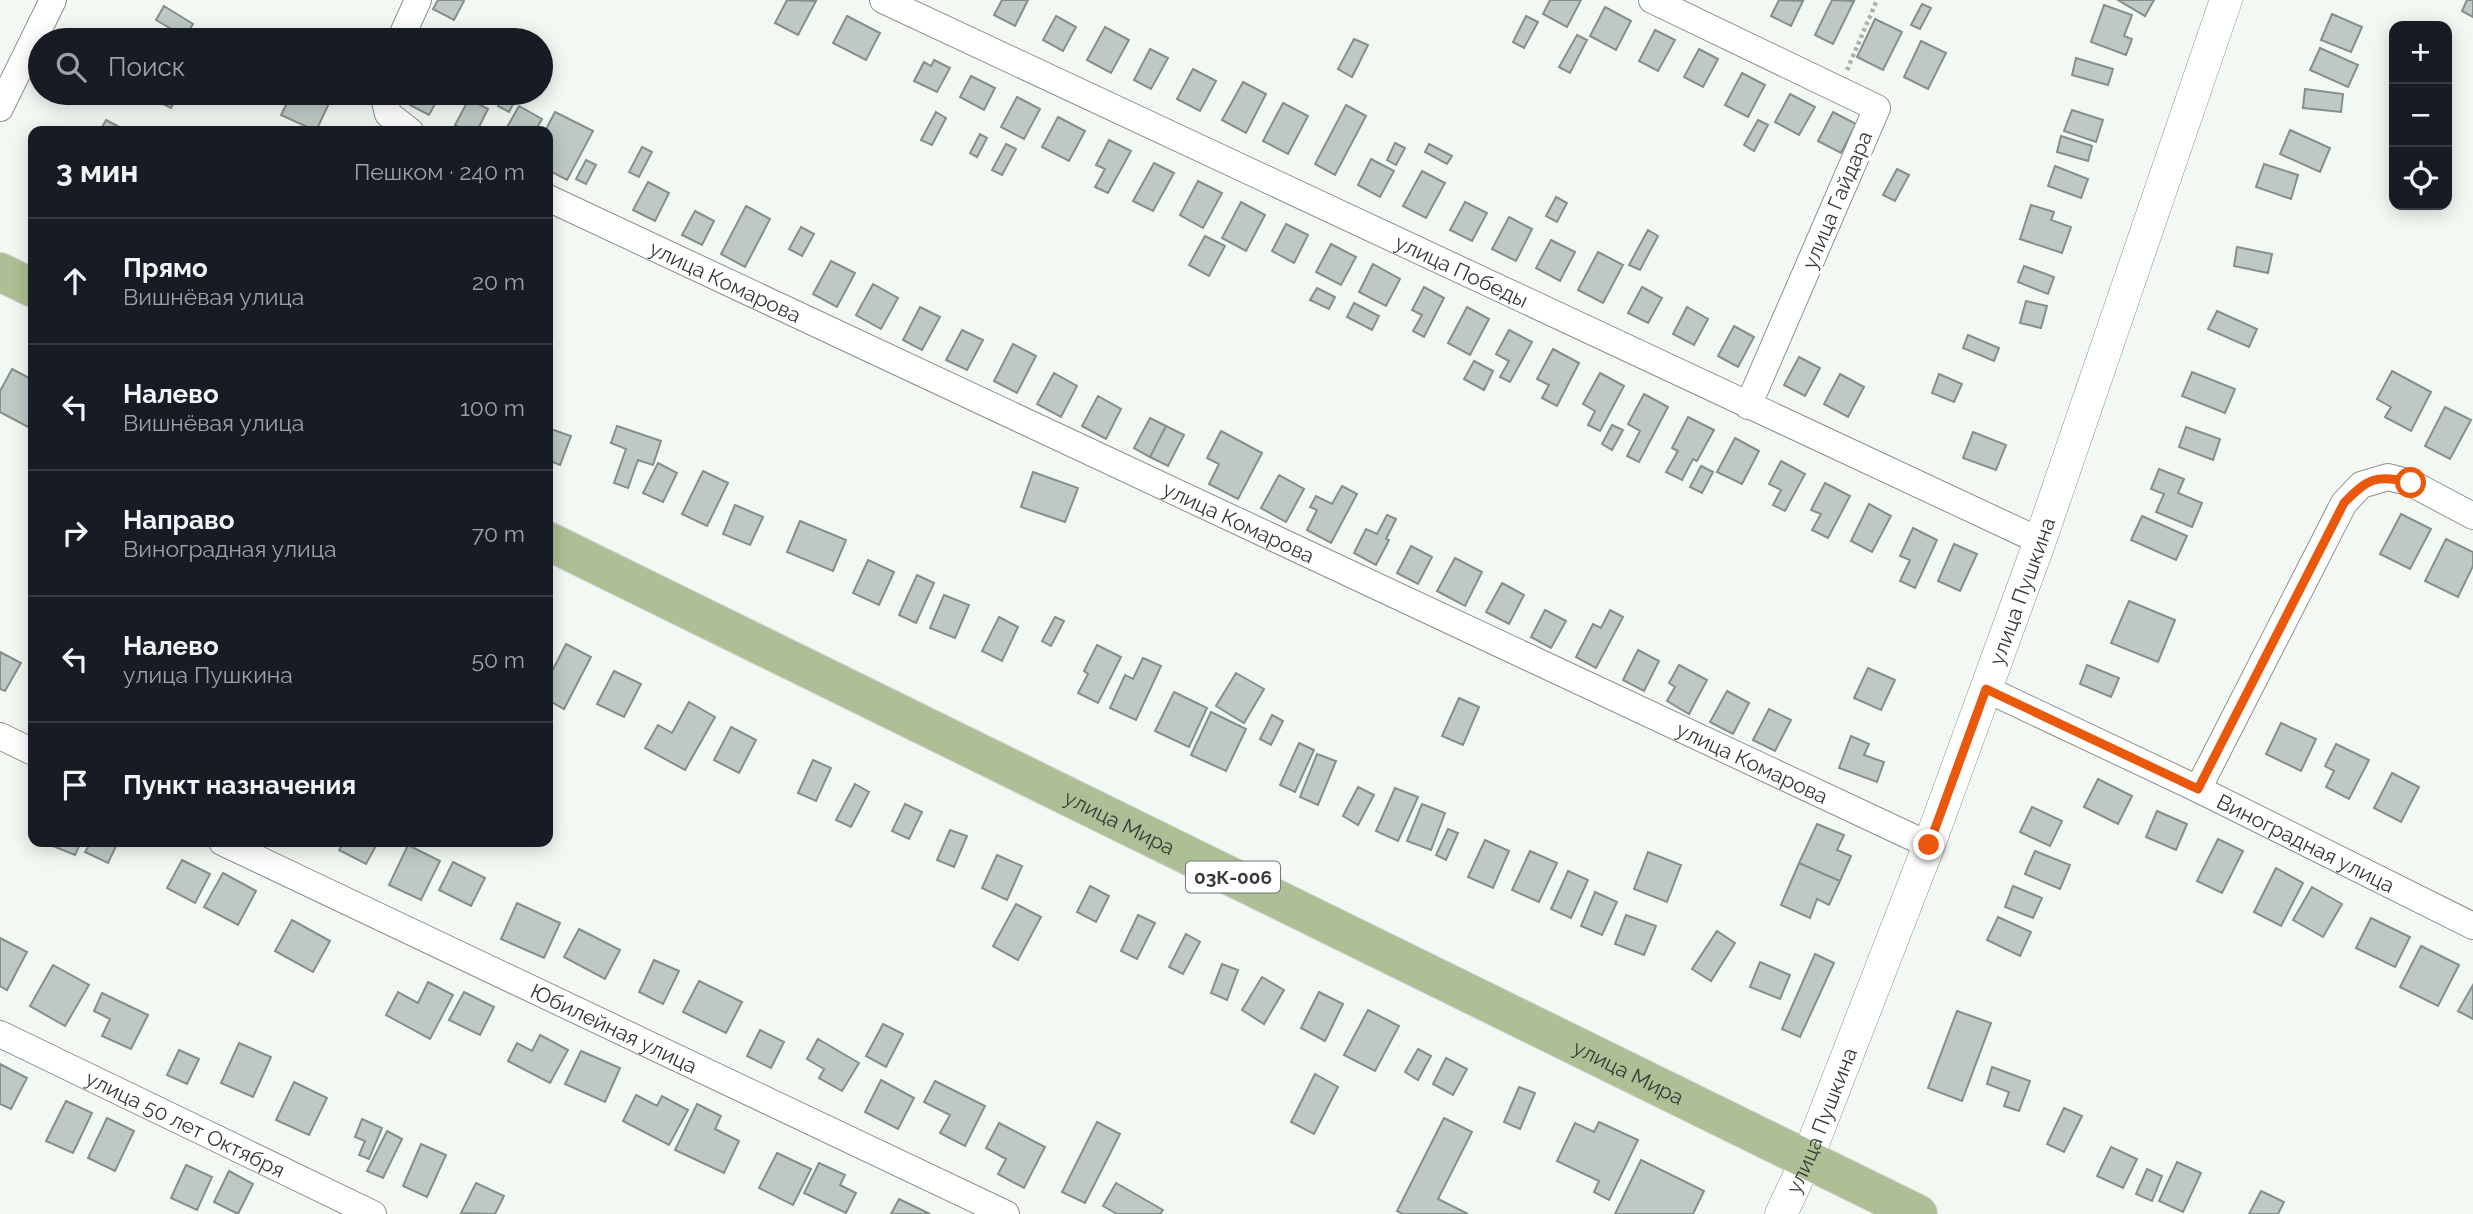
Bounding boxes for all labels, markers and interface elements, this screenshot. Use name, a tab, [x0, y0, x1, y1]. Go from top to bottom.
map controls	[2389, 21, 2452, 210]
button: +	[2389, 21, 2452, 84]
search box	[28, 28, 553, 105]
icon: search	[52, 48, 90, 86]
text: Поиск	[108, 52, 185, 82]
button: −	[2389, 84, 2452, 147]
street label: улица Гайдара	[1797, 127, 1877, 273]
button: locate	[2389, 147, 2452, 210]
text: 3 мин	[56, 154, 138, 189]
text: Пешком · 240 m	[354, 158, 525, 185]
street label: улица Победы	[1391, 229, 1532, 312]
street label: улица Комарова	[646, 235, 805, 327]
text: Прямо	[123, 253, 208, 283]
icon: ahead	[56, 262, 94, 300]
text: 20 m	[472, 268, 525, 295]
text: Вишнёвая улица	[123, 283, 304, 310]
text: Налево	[123, 379, 219, 409]
icon: left	[56, 388, 94, 426]
text: 100 m	[460, 394, 525, 421]
text: Вишнёвая улица	[123, 409, 304, 436]
route start	[2395, 467, 2426, 498]
street label: улица Комарова	[1159, 476, 1319, 568]
text: Направо	[123, 505, 234, 535]
icon: right	[56, 514, 94, 552]
street label: улица Пушкина	[1983, 514, 2060, 668]
text: 70 m	[472, 520, 525, 547]
text: Виноградная улица	[123, 535, 337, 562]
text: Налево	[123, 631, 219, 661]
icon: left	[56, 640, 94, 678]
text: 50 m	[471, 646, 525, 673]
text: улица Пушкина	[123, 661, 293, 688]
street label: улица Комарова	[1673, 716, 1832, 808]
icon: arrive	[56, 766, 94, 804]
text: Пункт назначения	[123, 770, 356, 800]
street label: улица Мира	[1060, 784, 1179, 860]
street label: Виноградная улица	[2213, 788, 2399, 897]
route end	[1913, 829, 1944, 860]
road number: 03К-006	[1186, 862, 1280, 892]
street label: Юбилейная улица	[527, 978, 701, 1078]
street label: улица Мира	[1569, 1034, 1688, 1110]
street label: улица Пушкина	[1780, 1044, 1862, 1197]
street label: улица 50 лет Октября	[82, 1065, 289, 1182]

